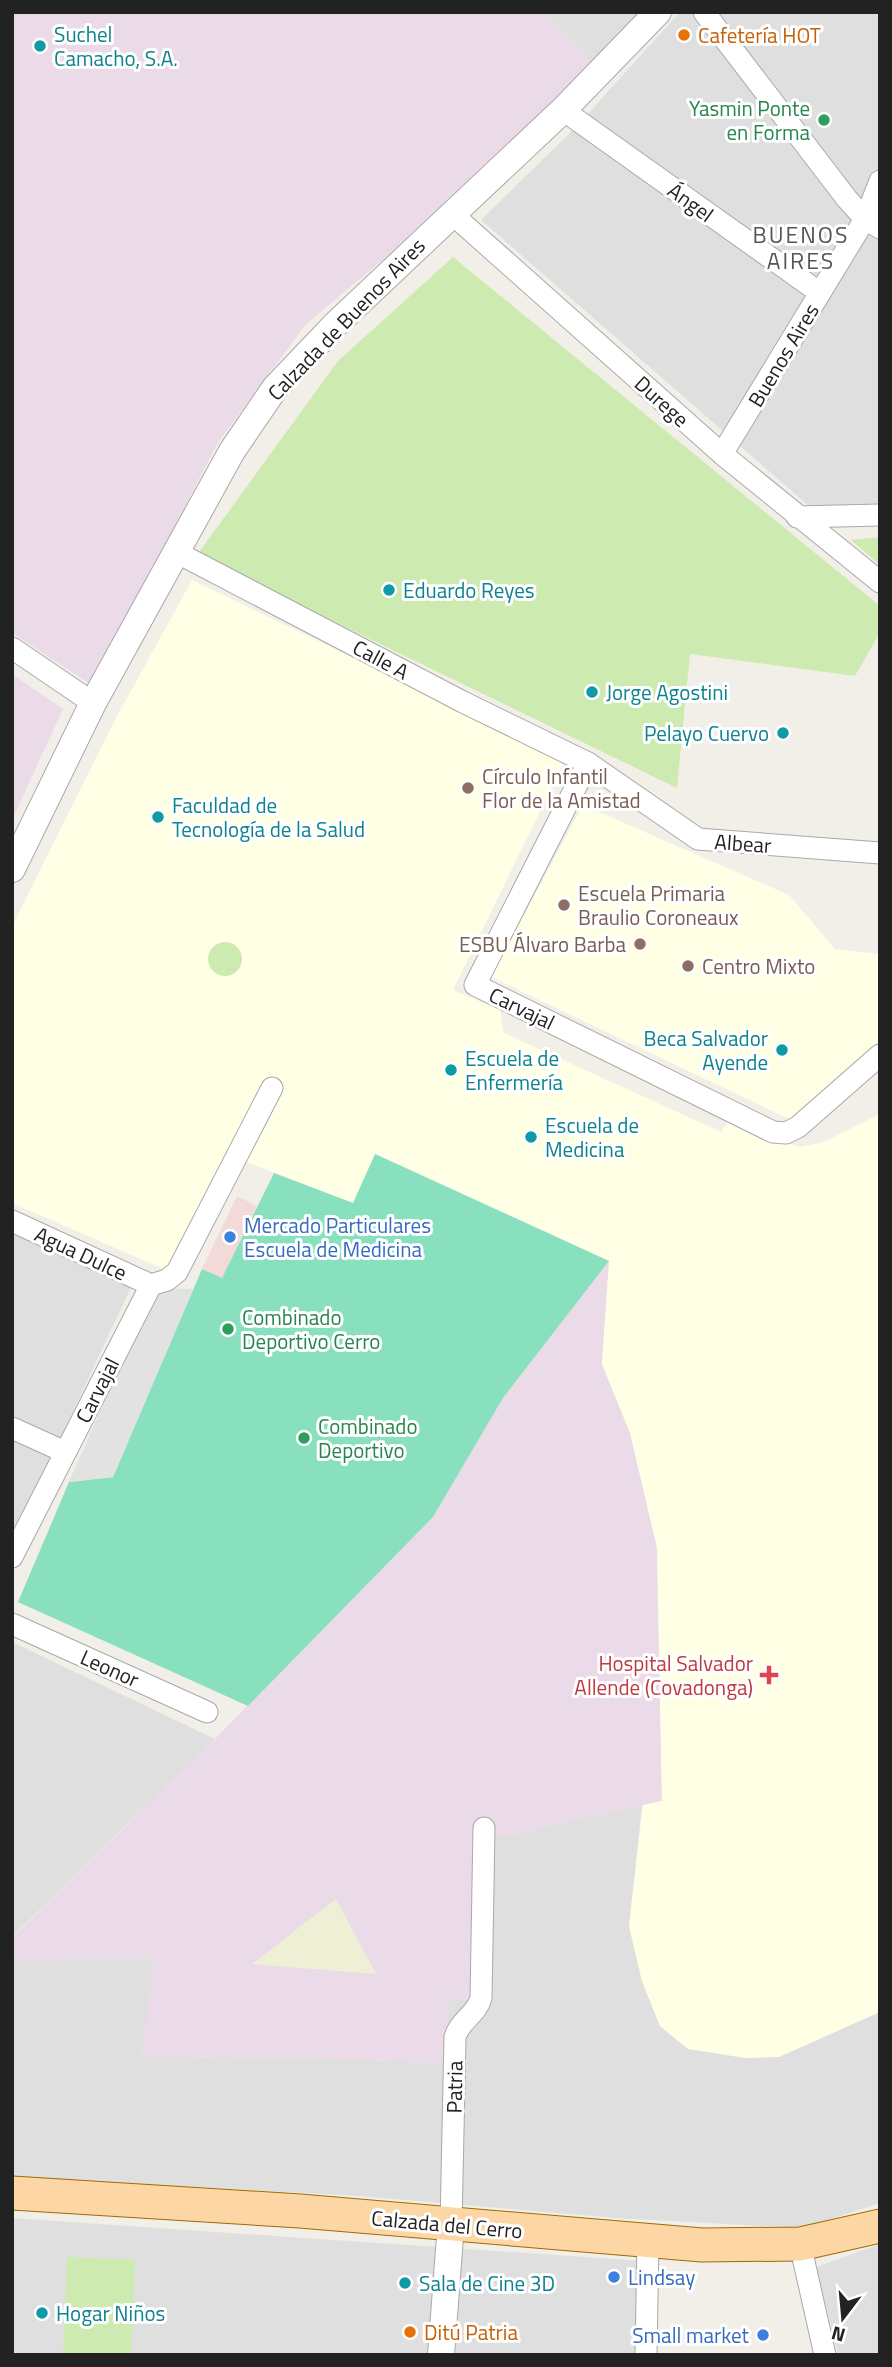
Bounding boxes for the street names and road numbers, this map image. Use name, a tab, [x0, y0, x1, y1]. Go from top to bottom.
street label: Ángel	[661, 174, 721, 230]
street label: Calzada de Buenos Aires	[260, 230, 432, 408]
street label: Buenos Aires	[739, 297, 827, 413]
street label: Durege	[628, 368, 696, 434]
street label: Calle A	[347, 631, 415, 687]
street label: Albear	[714, 825, 772, 861]
street label: Carvajal	[484, 978, 560, 1038]
street label: Agua Dulce	[30, 1218, 132, 1288]
street label: Carvajal	[67, 1352, 127, 1428]
street label: Leonor	[76, 1641, 144, 1695]
street label: Patria	[438, 2060, 470, 2114]
street label: Calzada del Cerro	[370, 2201, 524, 2247]

